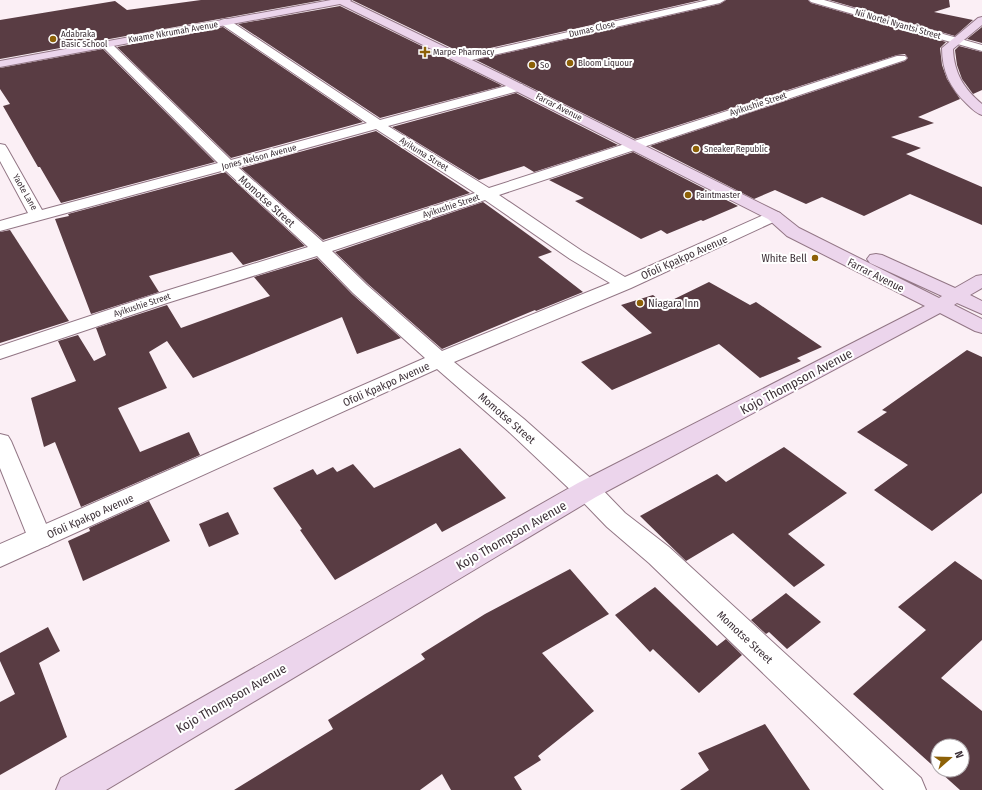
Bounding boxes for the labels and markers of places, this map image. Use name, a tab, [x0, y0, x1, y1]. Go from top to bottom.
place label: Adabraka Basic School	[61, 29, 108, 49]
marker: Adabraka Basic School	[48, 34, 58, 44]
marker: Marpe Pharmacy	[420, 47, 430, 57]
place label: Marpe Pharmacy	[433, 47, 494, 57]
marker: Bloom Liquour	[565, 58, 575, 68]
place label: Bloom Liquour	[578, 58, 633, 68]
marker: So	[527, 60, 537, 70]
place label: So	[540, 60, 549, 70]
marker: Sneaker Republic	[691, 144, 701, 154]
place label: Sneaker Republic	[704, 144, 768, 154]
marker: Paintmaster	[683, 190, 693, 200]
place label: Paintmaster	[696, 190, 741, 200]
place label: White Bell	[761, 252, 807, 265]
marker: White Bell	[810, 253, 820, 263]
place label: Niagara Inn	[648, 297, 699, 310]
marker: Niagara Inn	[635, 298, 645, 308]

